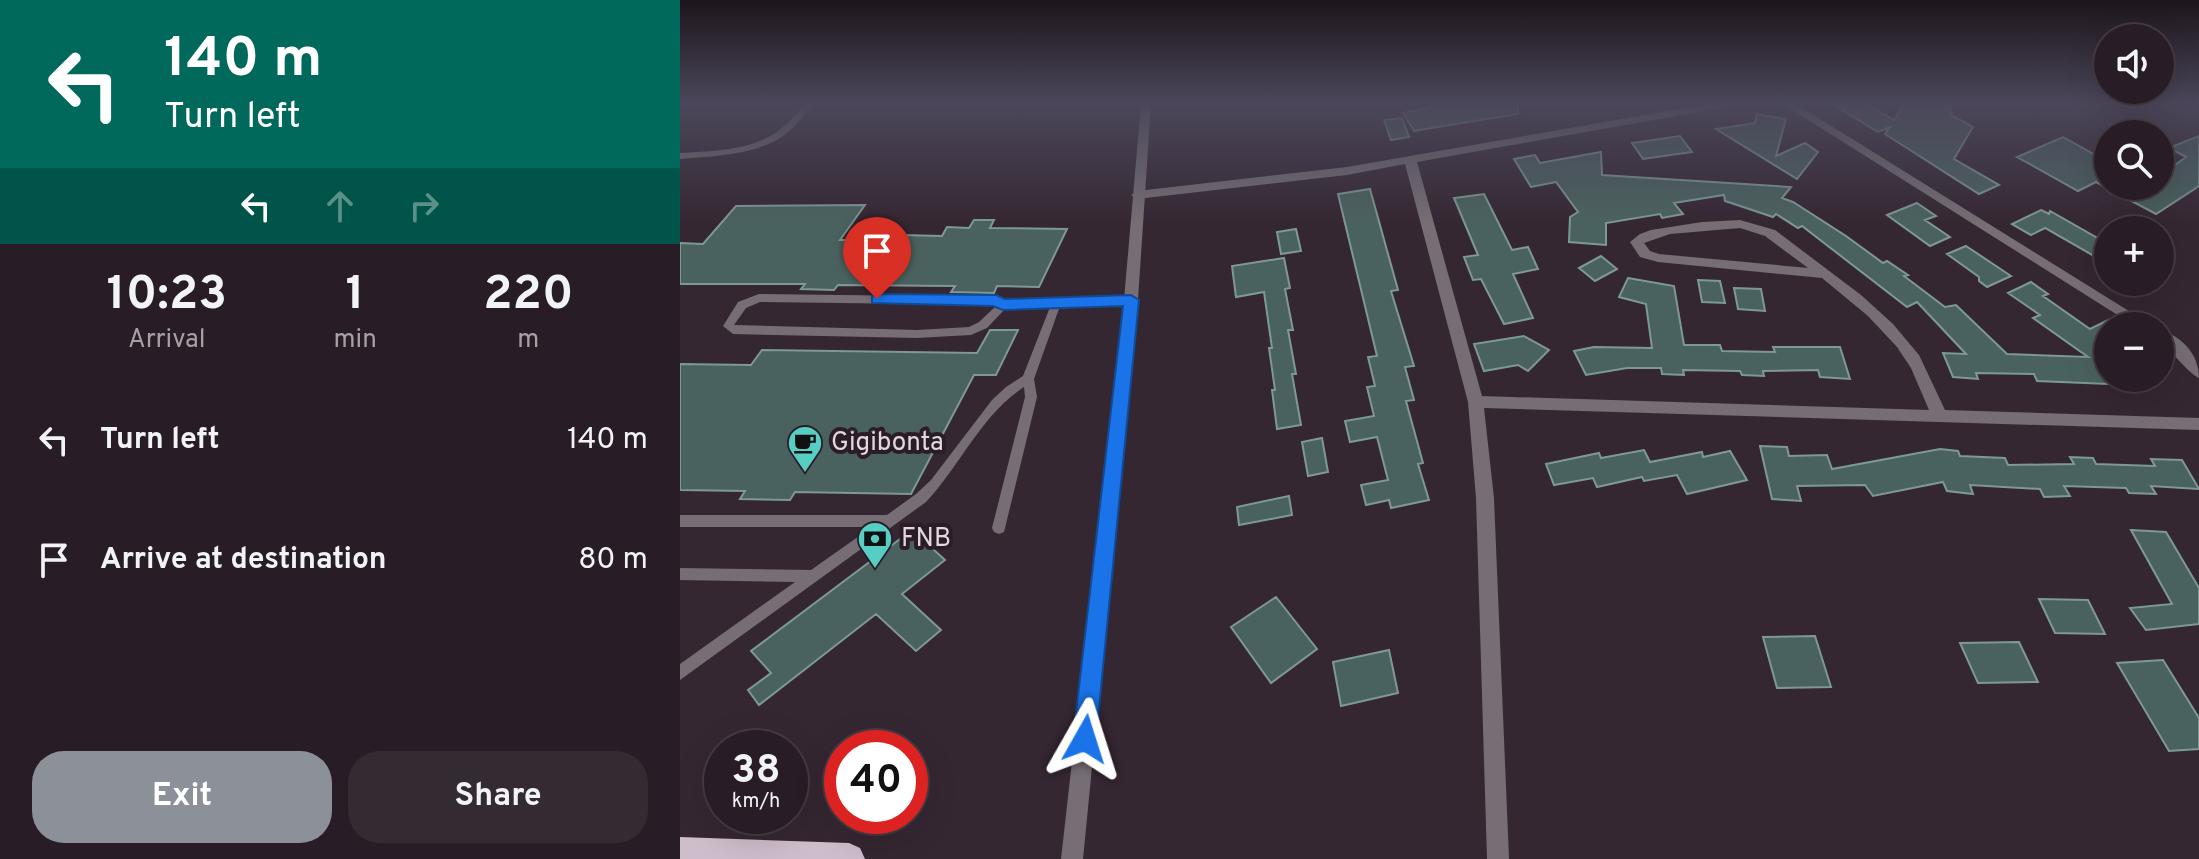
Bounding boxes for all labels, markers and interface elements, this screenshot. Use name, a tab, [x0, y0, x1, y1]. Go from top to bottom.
map controls	[2094, 24, 2174, 392]
button: sound	[2094, 24, 2174, 104]
text: 140 m	[164, 26, 322, 96]
icon: left	[32, 32, 136, 136]
text: Turn left	[164, 95, 301, 141]
button: search	[2094, 120, 2174, 200]
icon: left	[234, 184, 278, 228]
icon: ahead	[318, 184, 362, 228]
icon: right	[402, 184, 446, 228]
button: +	[2094, 216, 2174, 296]
pin	[843, 217, 911, 299]
icon: arrive	[855, 229, 899, 273]
text: 10:23	[106, 266, 227, 326]
text: 1	[346, 266, 365, 326]
text: 220	[483, 266, 574, 326]
button: −	[2094, 312, 2174, 392]
text: Arrival	[128, 324, 206, 357]
text: min	[334, 324, 377, 357]
text: m	[517, 324, 539, 357]
icon: left	[32, 418, 76, 462]
text: Turn left	[100, 422, 220, 459]
text: 140 m	[567, 422, 648, 459]
cafe icon: Gigibonta	[786, 424, 824, 474]
place label: Gigibonta	[831, 427, 944, 460]
bank icon: FNB	[856, 520, 894, 570]
place label: FNB	[901, 523, 951, 556]
icon: arrive	[32, 538, 76, 582]
text: Arrive at destination	[100, 542, 386, 579]
text: 80 m	[578, 542, 648, 579]
position arrow	[1043, 697, 1127, 781]
speed limit sign: 40	[824, 730, 928, 834]
text: 38	[731, 747, 781, 797]
button: Exit	[32, 751, 332, 843]
button: Share	[348, 751, 648, 843]
text: km/h	[732, 789, 780, 815]

